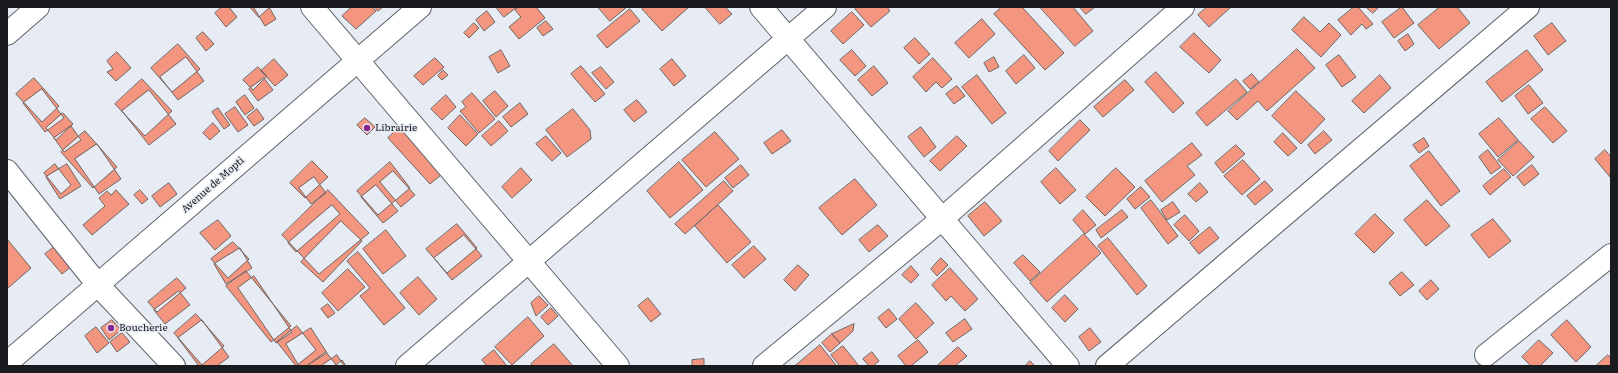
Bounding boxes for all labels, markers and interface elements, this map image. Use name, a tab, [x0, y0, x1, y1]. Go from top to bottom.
place label: Librairie	[375, 122, 417, 134]
marker: Librairie	[362, 123, 372, 133]
street label: Avenue de Mopti	[179, 154, 247, 216]
place label: Boucherie	[119, 322, 168, 334]
marker: Boucherie	[106, 323, 116, 333]

